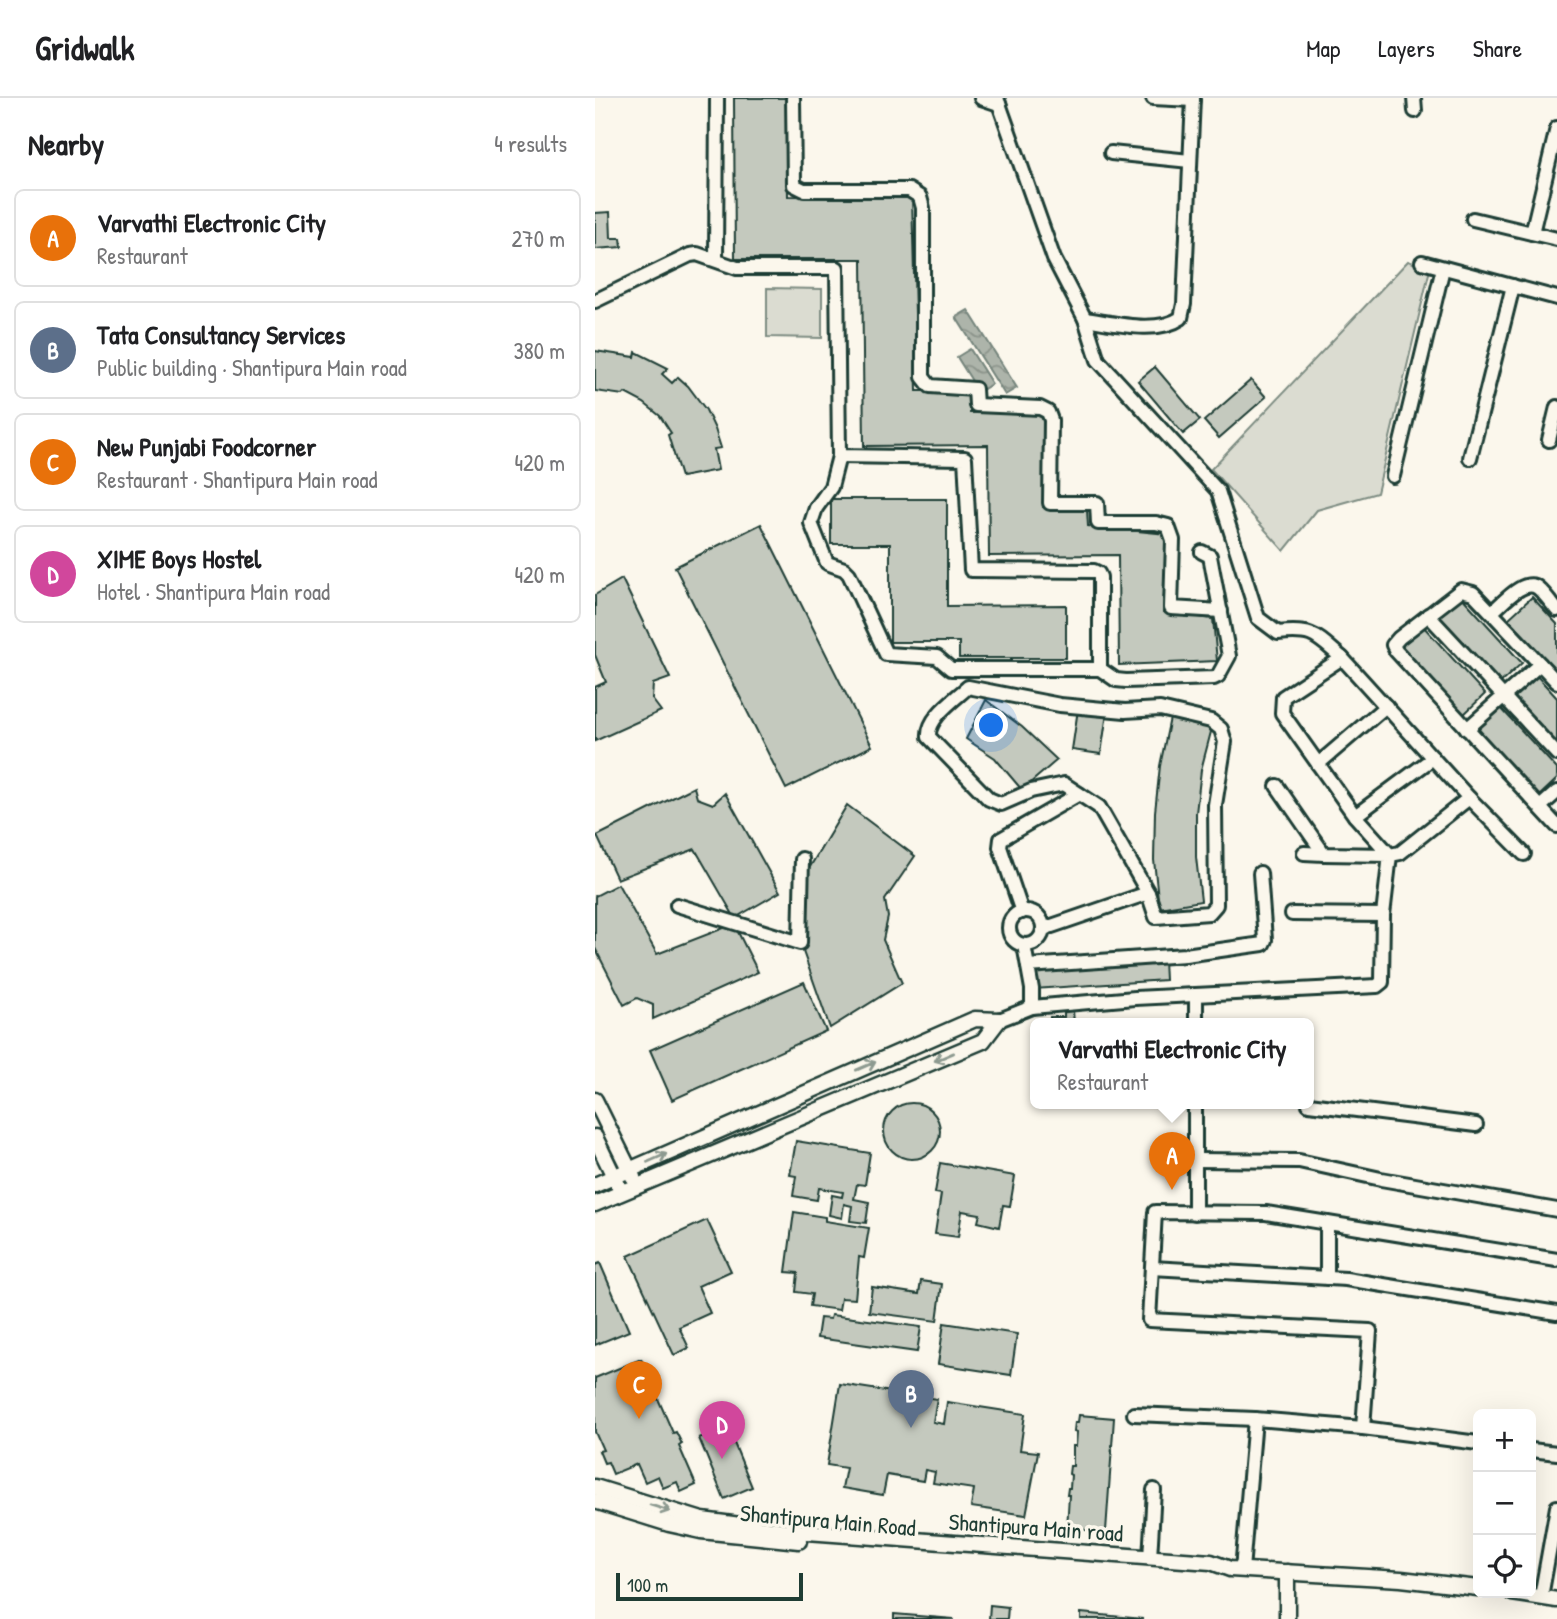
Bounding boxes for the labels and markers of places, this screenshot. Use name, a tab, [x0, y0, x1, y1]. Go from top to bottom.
pin: A	[1149, 1132, 1195, 1190]
pin: C	[616, 1361, 662, 1419]
pin: B	[888, 1370, 934, 1428]
pin: D	[699, 1401, 745, 1459]

